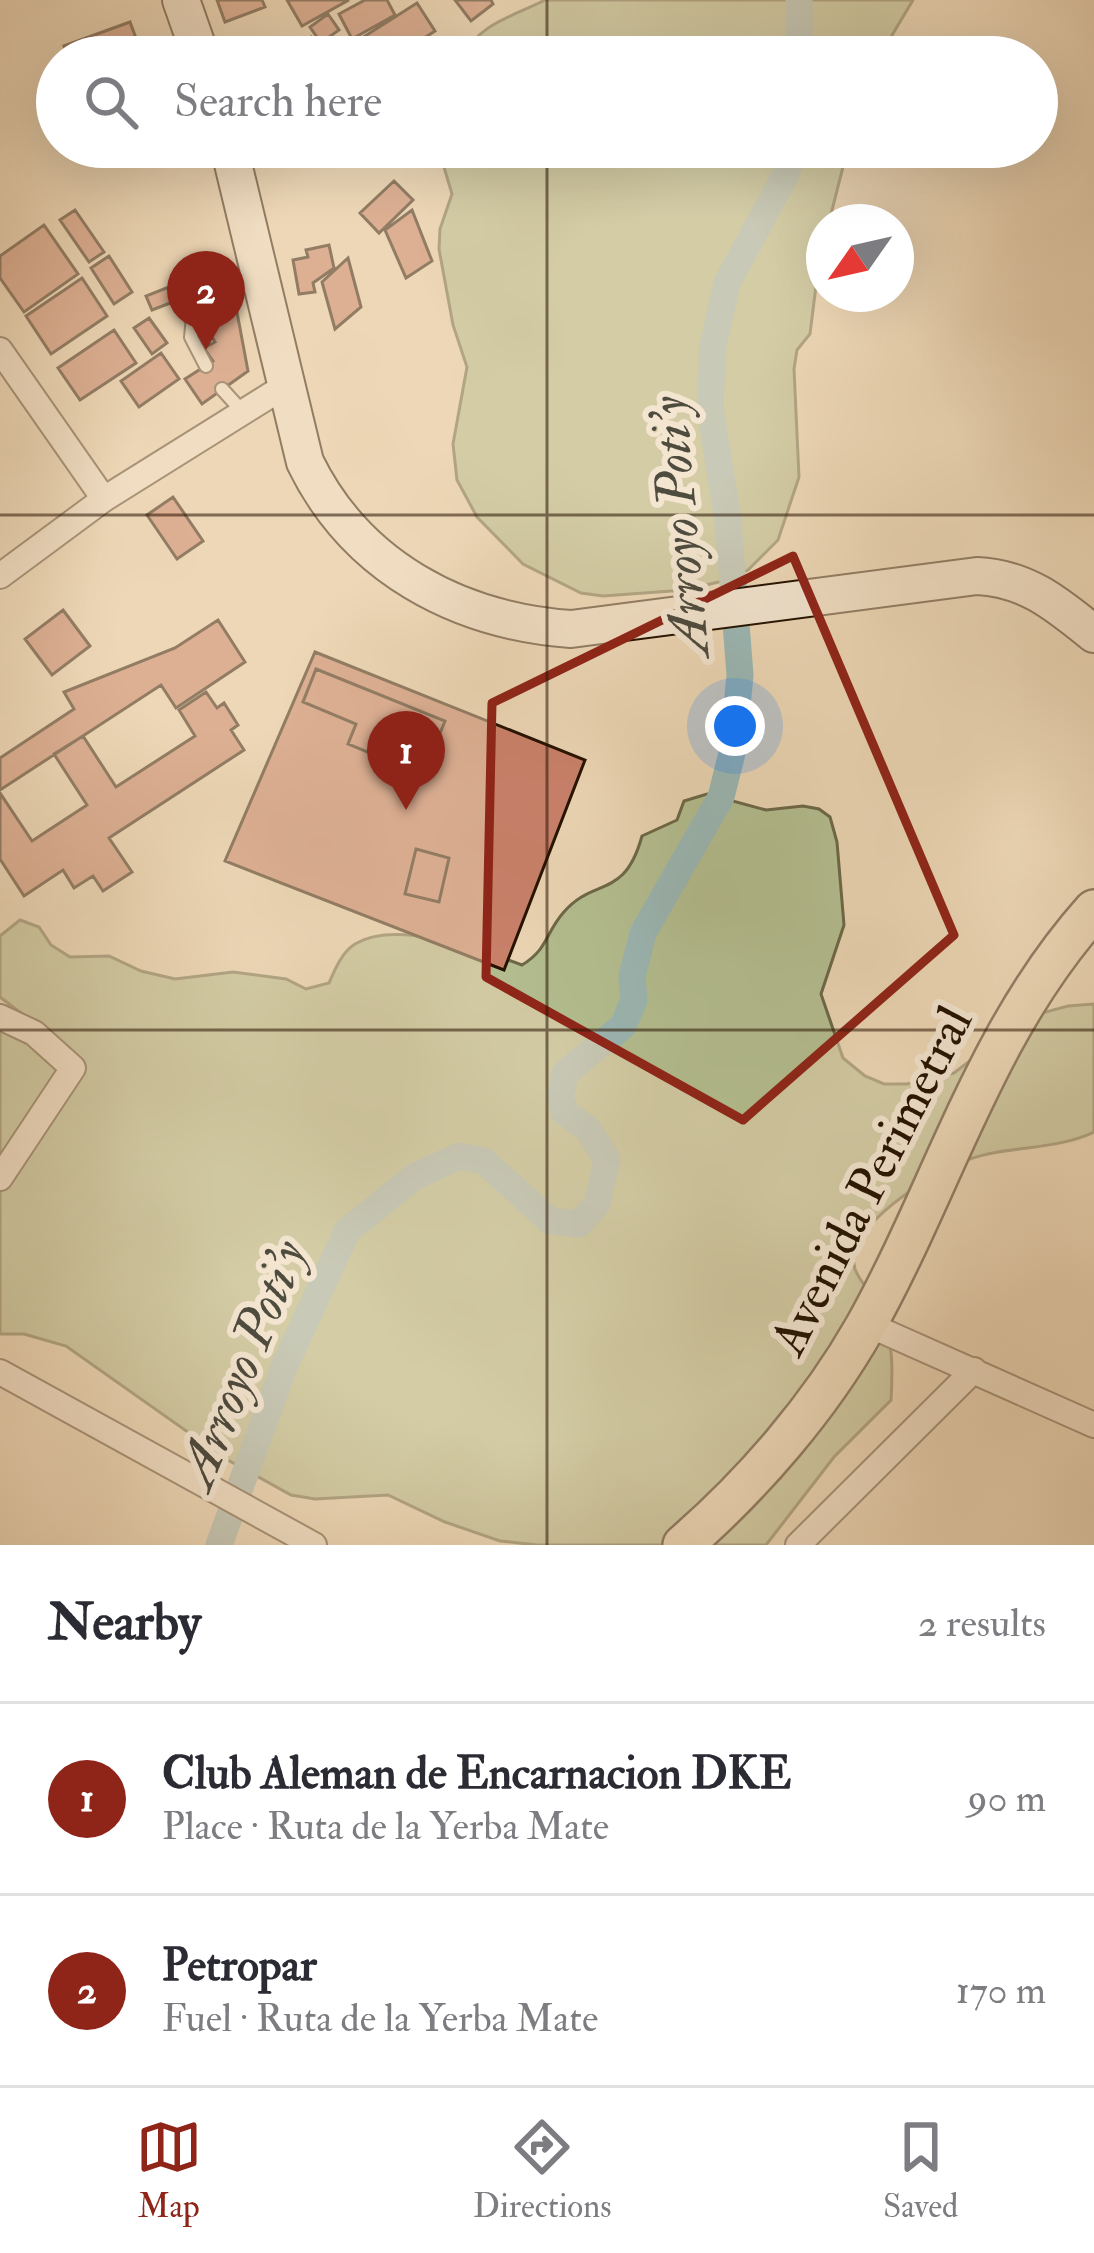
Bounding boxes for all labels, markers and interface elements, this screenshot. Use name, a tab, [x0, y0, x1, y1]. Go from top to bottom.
search box	[36, 36, 1058, 168]
icon: search	[78, 69, 144, 135]
text: Search here	[174, 74, 382, 130]
north arrow	[806, 204, 914, 312]
pin: 2	[167, 251, 245, 350]
water label: Arroyo Poti'y	[635, 393, 726, 664]
your location	[705, 696, 765, 756]
pin: 1	[367, 711, 445, 810]
street label: Avenida Perimetral	[756, 996, 987, 1367]
water label: Arroyo Poti'y	[161, 1230, 323, 1502]
text: Nearby	[48, 1591, 201, 1655]
text: 2 results	[918, 1599, 1046, 1648]
text: Club Aleman de Encarnacion DKE	[162, 1746, 791, 1802]
text: 1	[80, 1774, 94, 1823]
text: 90 m	[968, 1774, 1046, 1823]
text: Place · Ruta de la Yerba Mate	[162, 1802, 609, 1851]
text: Petropar	[162, 1938, 317, 1994]
text: 2	[77, 1966, 97, 2015]
text: 170 m	[956, 1966, 1046, 2015]
text: Fuel · Ruta de la Yerba Mate	[162, 1994, 598, 2043]
tab: Map	[136, 2114, 202, 2227]
tab: Directions	[473, 2114, 612, 2227]
tab: Saved	[883, 2114, 958, 2227]

